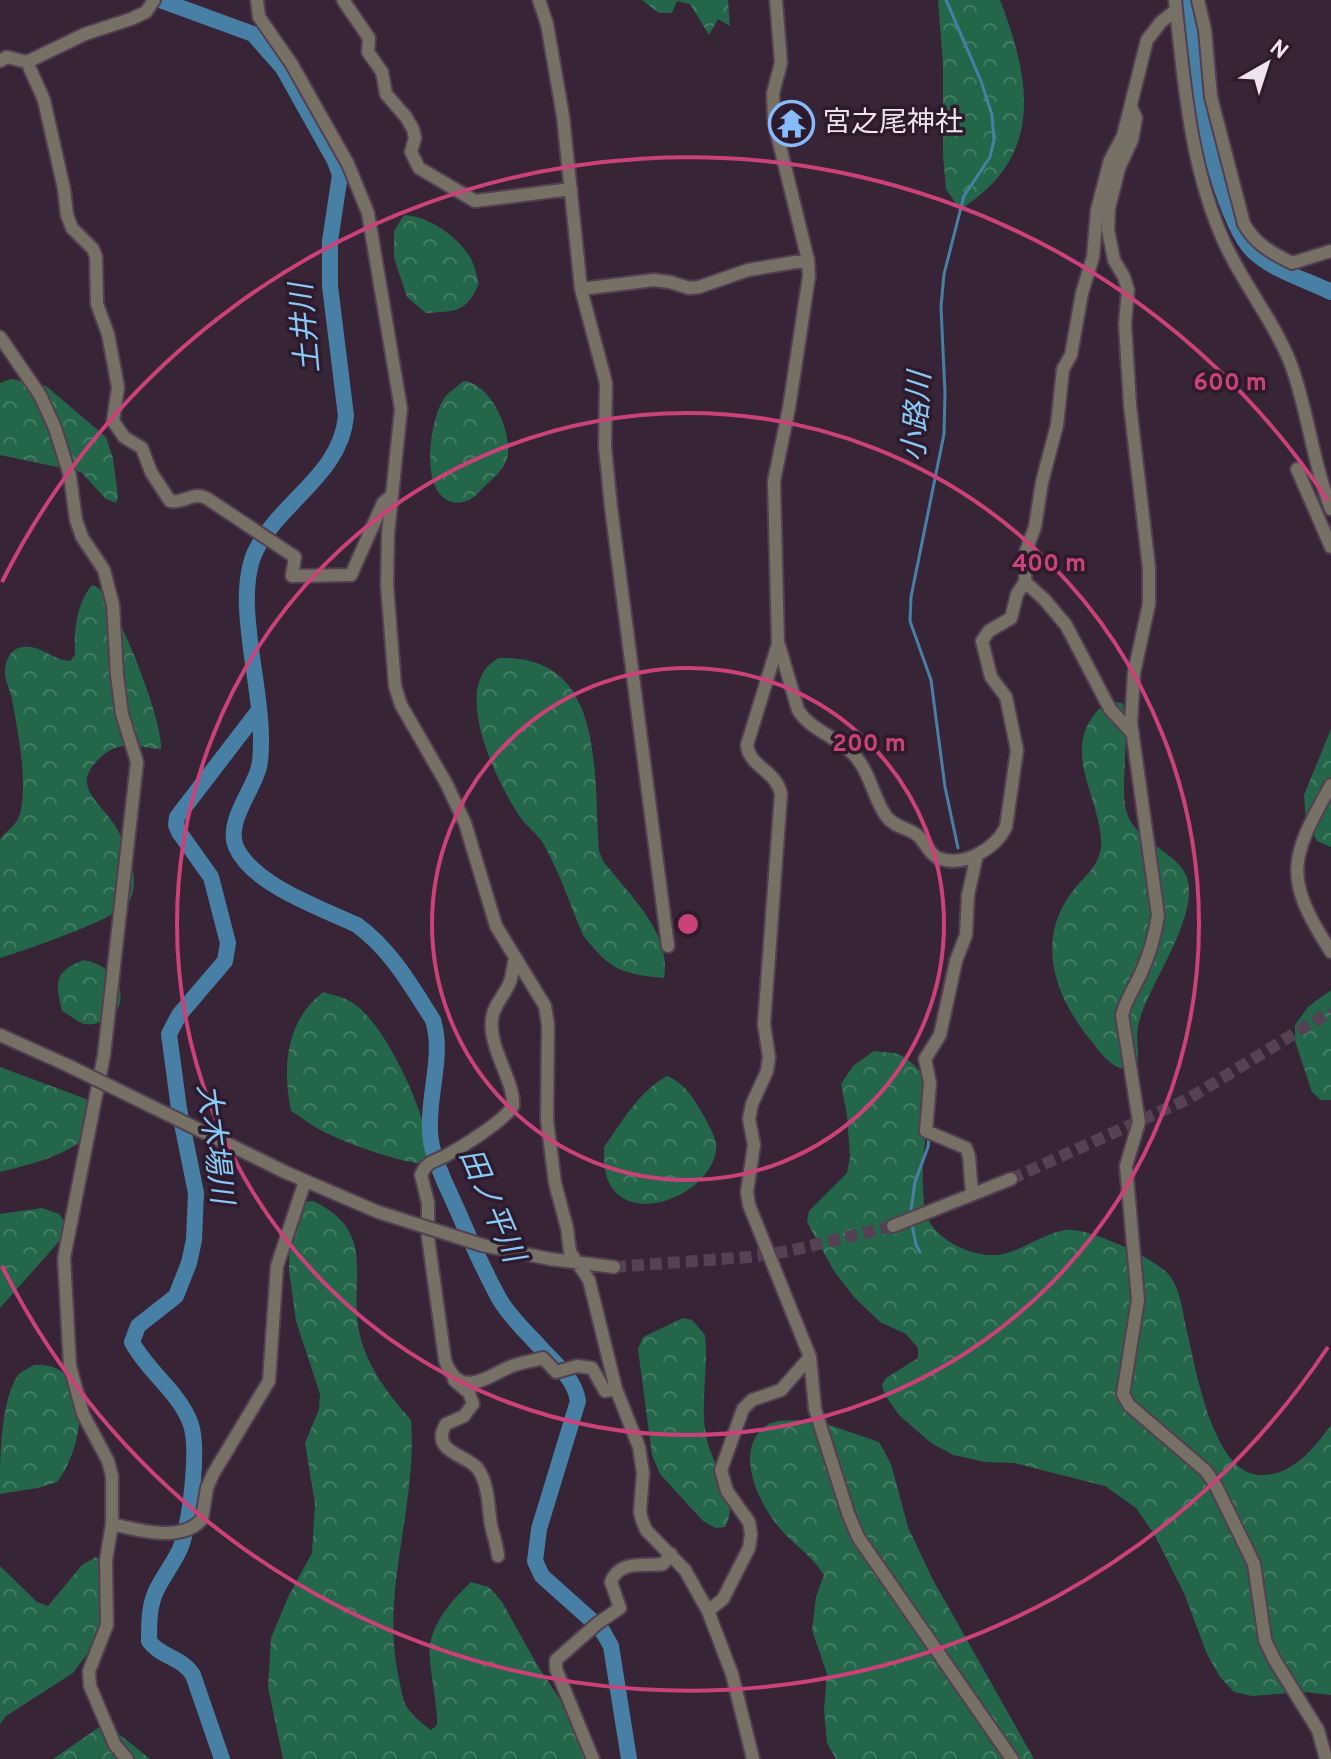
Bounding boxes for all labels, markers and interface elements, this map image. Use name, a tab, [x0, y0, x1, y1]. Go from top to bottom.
north arrow	[1227, 24, 1307, 104]
text: N	[1263, 35, 1293, 66]
temple icon: 宮之尾神社	[768, 100, 816, 148]
place label: 宮之尾神社	[823, 106, 963, 142]
water label: 土井川	[284, 279, 329, 374]
water label: 小路川	[897, 368, 941, 463]
text: 600 m	[1193, 369, 1267, 399]
text: 400 m	[1012, 550, 1086, 580]
text: 200 m	[832, 730, 906, 760]
centre of rings	[674, 910, 702, 938]
water label: 大木場川	[187, 1082, 239, 1209]
water label: 田ノ平川	[450, 1144, 532, 1271]

